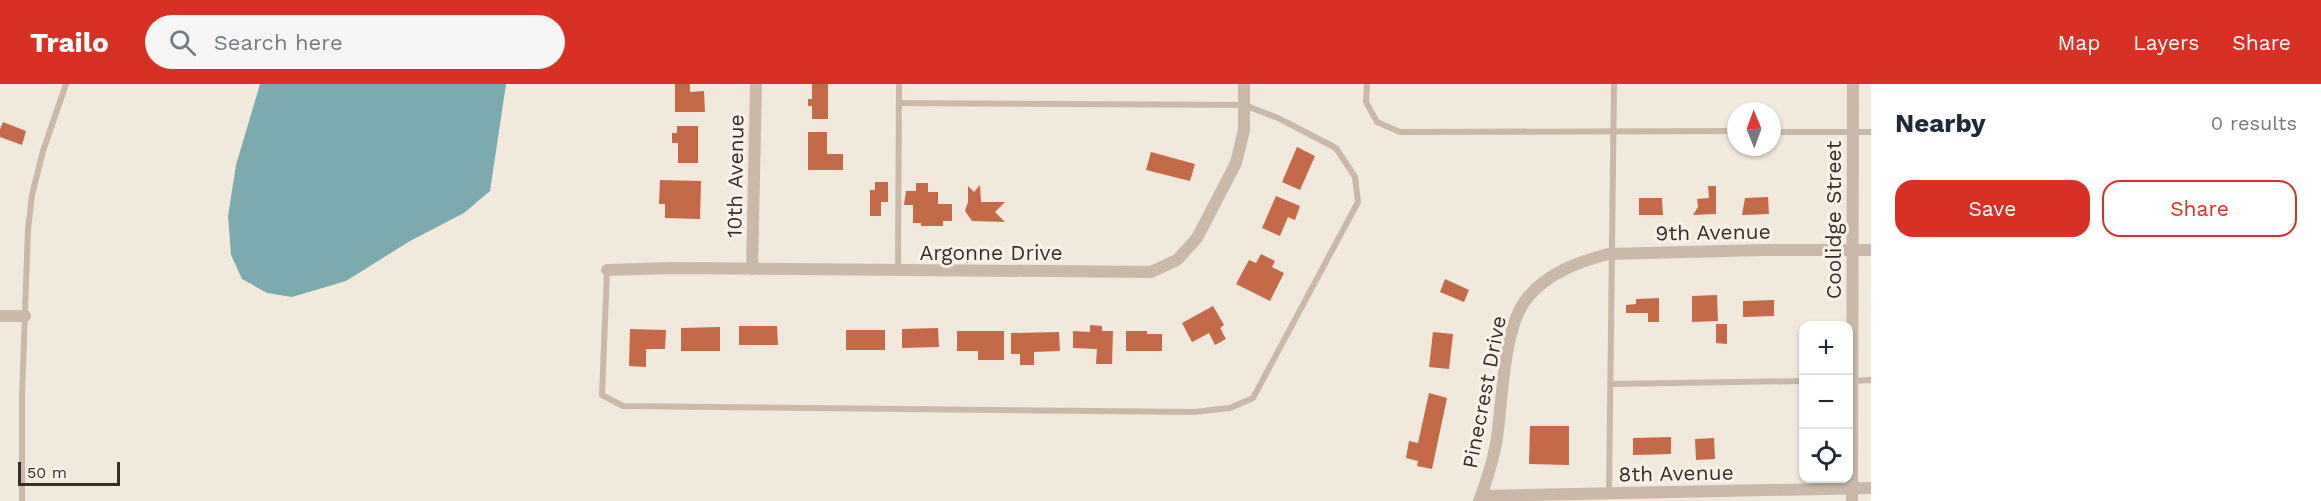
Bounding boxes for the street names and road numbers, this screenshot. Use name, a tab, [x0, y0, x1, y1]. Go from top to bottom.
street label: 10th Avenue	[721, 114, 749, 238]
street label: Coolidge Street	[1821, 141, 1846, 299]
street label: 9th Avenue	[1655, 218, 1771, 246]
street label: Argonne Drive	[919, 240, 1063, 265]
street label: Pinecrest Drive	[1457, 314, 1511, 470]
street label: 8th Avenue	[1618, 459, 1734, 487]

